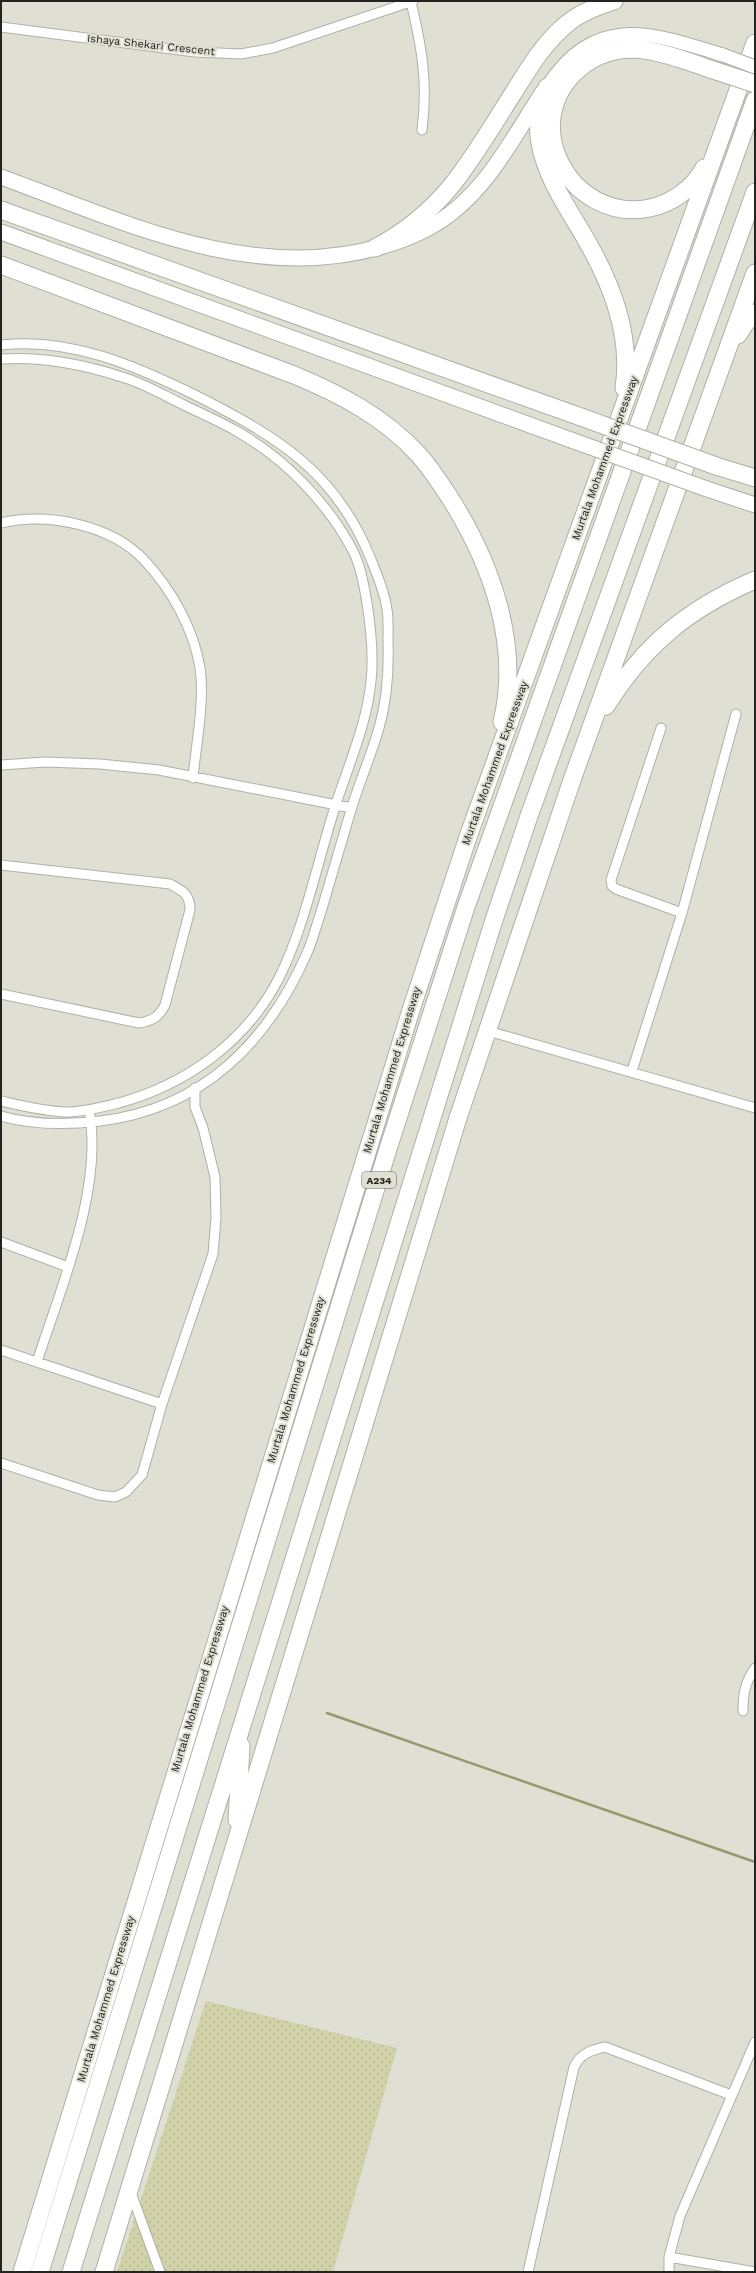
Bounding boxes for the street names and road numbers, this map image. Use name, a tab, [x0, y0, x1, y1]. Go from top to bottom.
street label: Ishaya Shekari Crescent	[86, 32, 216, 58]
street label: Murtala Mohammed Expressway	[569, 374, 641, 542]
street label: Murtala Mohammed Expressway	[459, 679, 531, 847]
street label: Murtala Mohammed Expressway	[360, 985, 424, 1155]
road number: A234	[362, 1172, 396, 1188]
street label: Murtala Mohammed Expressway	[264, 1295, 328, 1465]
street label: Murtala Mohammed Expressway	[168, 1604, 232, 1774]
street label: Murtala Mohammed Expressway	[74, 1914, 138, 2084]

